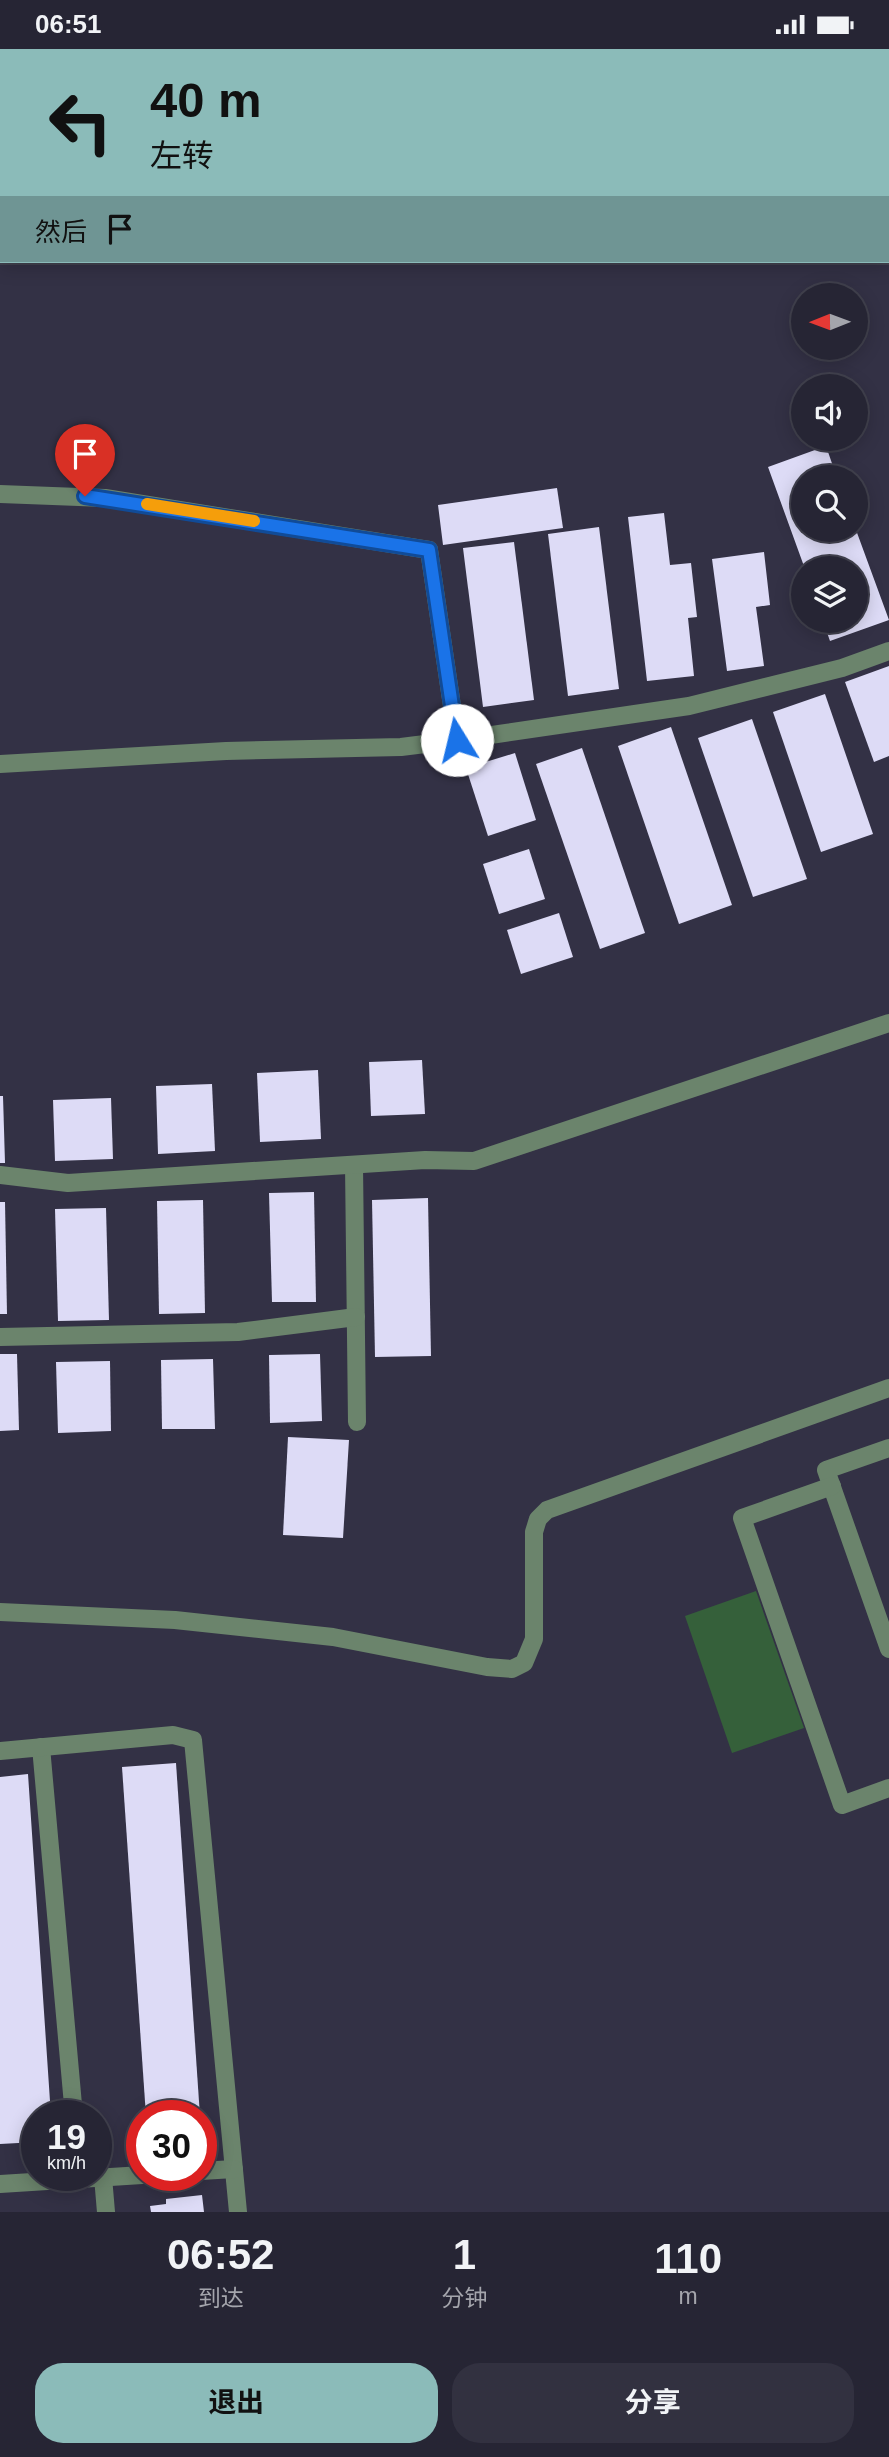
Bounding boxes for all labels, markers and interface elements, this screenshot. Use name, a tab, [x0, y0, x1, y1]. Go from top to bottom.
text: 06:51	[35, 9, 102, 39]
text: 40 m	[150, 73, 262, 127]
icon: left	[35, 77, 126, 168]
text: 左转	[150, 138, 214, 174]
icon: arrive	[101, 210, 139, 248]
text: 然后	[35, 217, 87, 247]
north arrow	[791, 283, 868, 361]
map controls	[791, 283, 868, 633]
button: sound	[791, 374, 868, 451]
pin	[55, 424, 115, 496]
icon: arrive	[66, 435, 104, 473]
button: search	[791, 465, 868, 542]
button: layers	[791, 556, 868, 633]
position arrow	[420, 703, 494, 777]
speed limit sign: 30	[126, 2100, 217, 2191]
text: 19	[47, 2117, 86, 2156]
text: km/h	[47, 2153, 86, 2173]
text: 06:52	[167, 2231, 274, 2278]
text: 1	[453, 2231, 476, 2278]
text: 110	[654, 2235, 722, 2282]
text: m	[679, 2283, 698, 2309]
text: 到达	[198, 2285, 244, 2311]
text: 分钟	[441, 2285, 487, 2311]
button: 退出	[35, 2363, 438, 2443]
button: 分享	[452, 2363, 854, 2443]

